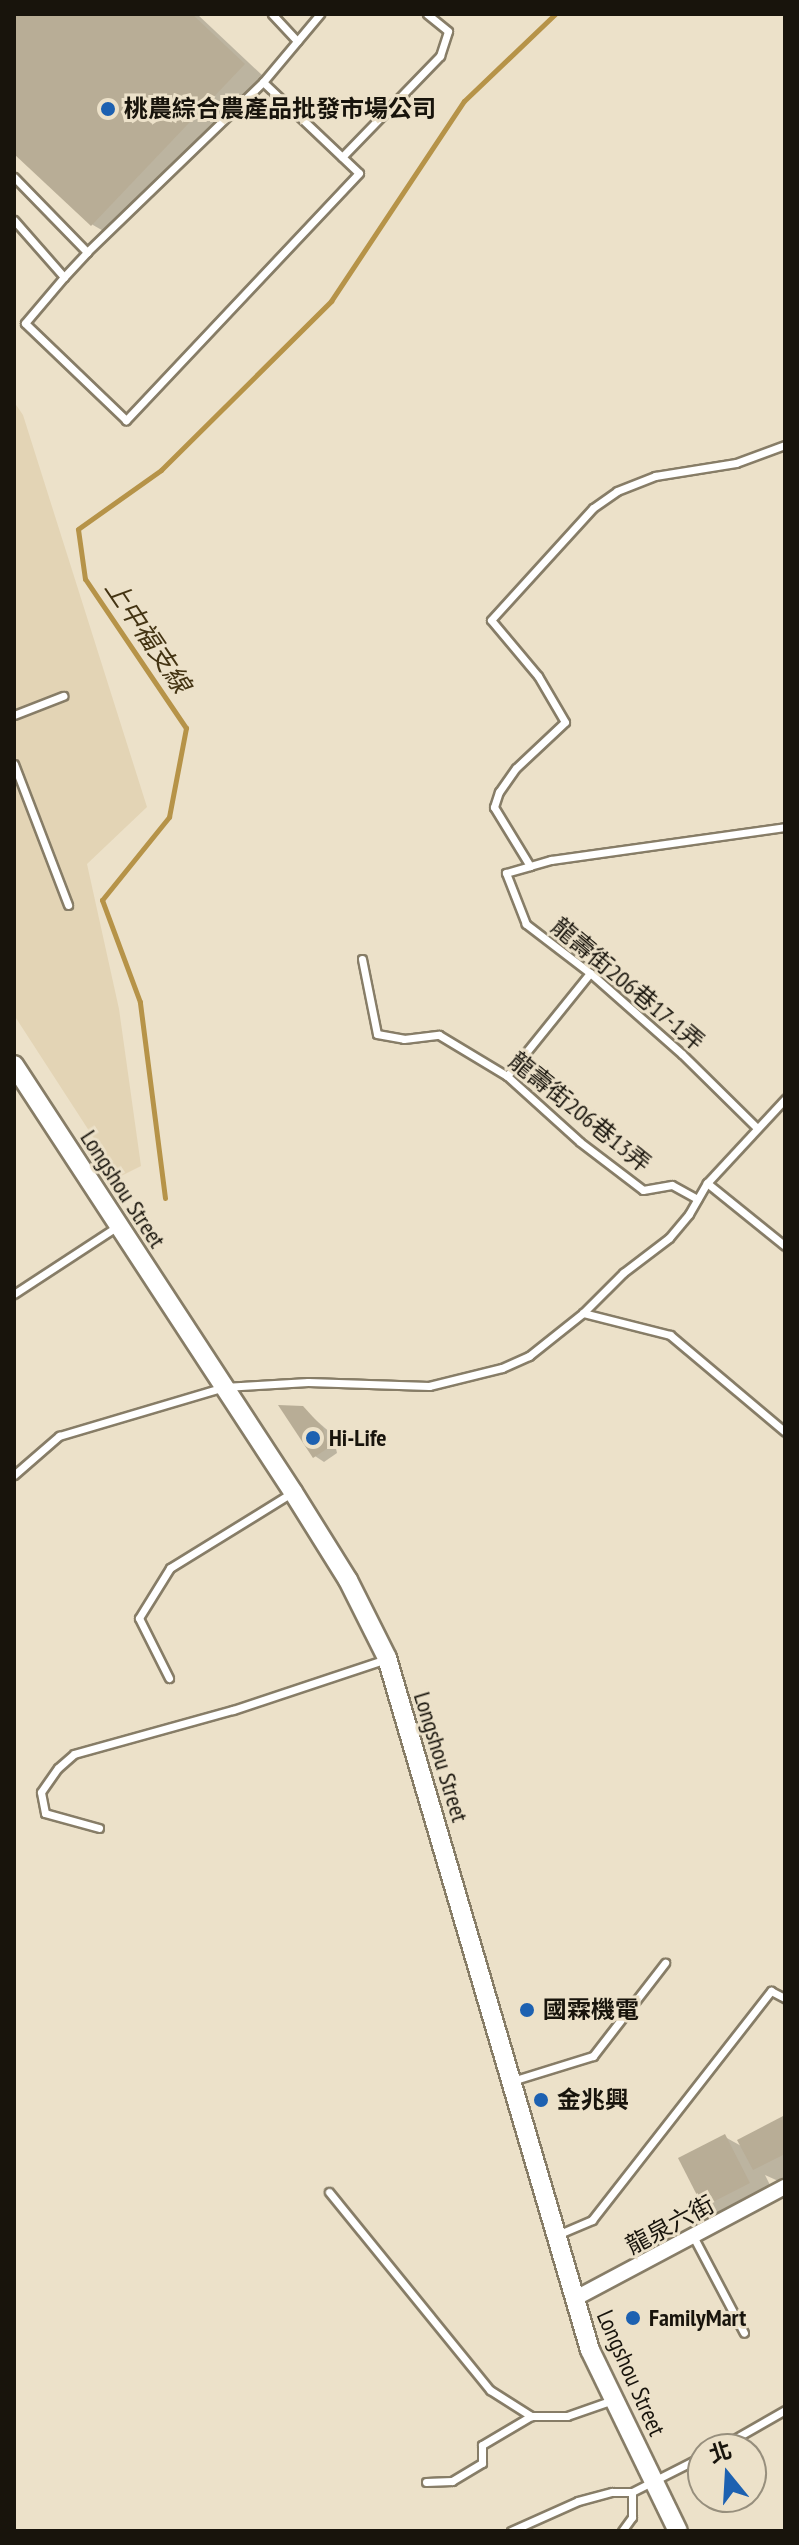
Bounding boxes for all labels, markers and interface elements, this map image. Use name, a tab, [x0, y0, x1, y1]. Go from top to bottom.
place label: 桃農綜合農產品批發市場公司	[124, 95, 436, 123]
marker: 桃農綜合農產品批發市場公司	[99, 100, 117, 118]
water label: 上中福支線	[99, 573, 197, 699]
street label: 龍壽街206巷17-1弄	[545, 911, 711, 1057]
street label: 龍壽街206巷13弄	[503, 1046, 657, 1178]
street label: Longshou Street	[74, 1125, 172, 1253]
place label: Hi-Life	[329, 1424, 387, 1452]
marker: Hi-Life	[304, 1429, 322, 1447]
street label: Longshou Street	[408, 1689, 474, 1825]
place label: 國霖機電	[543, 1996, 639, 2024]
marker: 國霖機電	[518, 2001, 536, 2019]
place label: 金兆興	[557, 2086, 629, 2114]
marker: 金兆興	[532, 2091, 550, 2109]
street label: 龍泉六街	[621, 2190, 719, 2260]
place label: FamilyMart	[649, 2304, 746, 2332]
street label: Longshou Street	[591, 2306, 671, 2440]
marker: FamilyMart	[624, 2309, 642, 2327]
north arrow	[687, 2433, 767, 2513]
text: 北	[705, 2435, 735, 2469]

